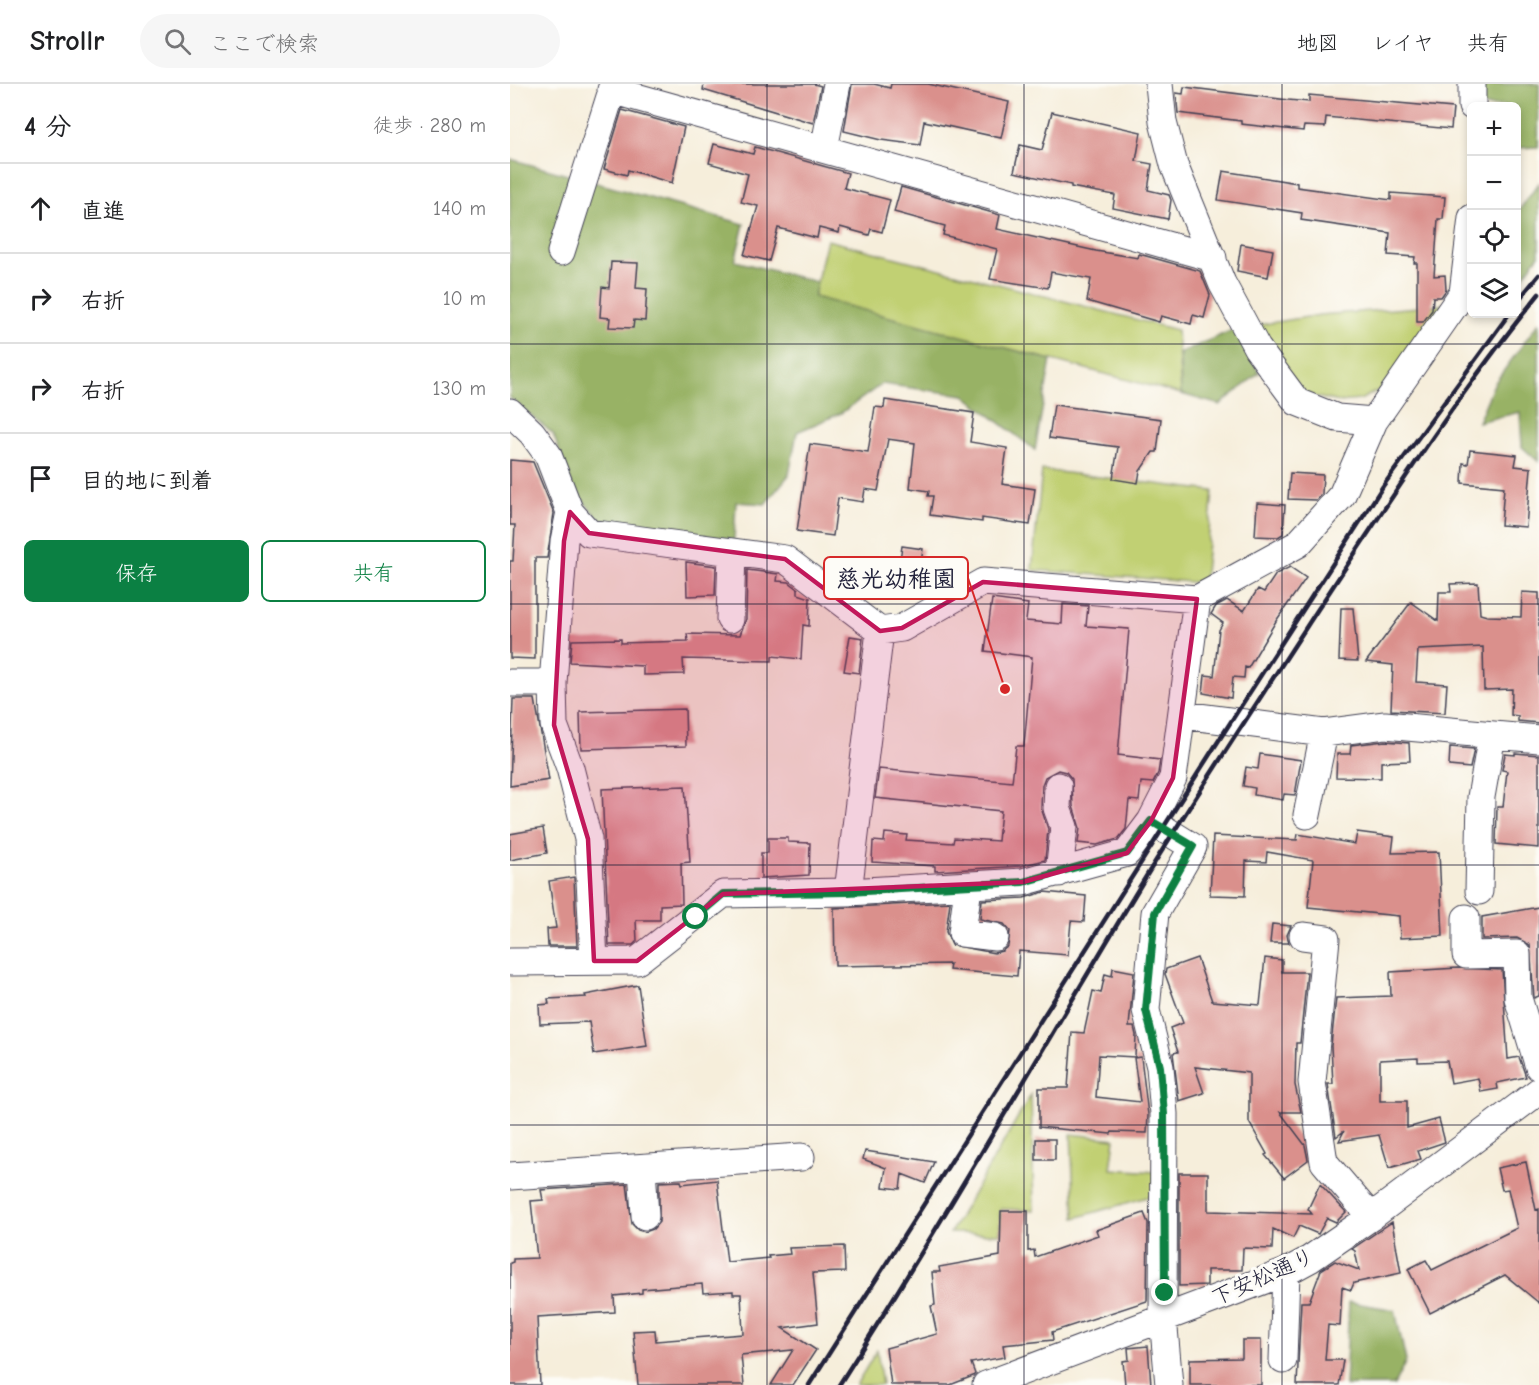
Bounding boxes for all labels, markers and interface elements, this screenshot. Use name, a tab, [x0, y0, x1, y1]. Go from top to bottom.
search box	[140, 14, 560, 68]
text: Strollr	[30, 25, 104, 57]
icon: search	[161, 25, 194, 58]
text: ここで検索	[209, 31, 319, 57]
text: 地図	[1297, 31, 1339, 55]
text: レイヤ	[1372, 31, 1434, 55]
text: 共有	[1467, 31, 1509, 55]
map controls	[1467, 102, 1521, 318]
button: +	[1467, 102, 1521, 156]
text: 4 分	[24, 112, 71, 142]
text: 徒歩 · 280 m	[373, 114, 486, 137]
button: −	[1467, 156, 1521, 210]
icon: ahead	[24, 192, 57, 225]
text: 140 m	[433, 197, 486, 220]
text: 直進	[81, 198, 125, 224]
button: locate	[1467, 210, 1521, 264]
button: layers	[1467, 264, 1521, 318]
icon: right	[24, 282, 57, 315]
text: 10 m	[443, 287, 486, 310]
text: 右折	[81, 288, 125, 314]
icon: right	[24, 372, 57, 405]
text: 130 m	[433, 377, 486, 400]
text: 右折	[81, 378, 125, 404]
icon: arrive	[24, 462, 57, 495]
text: 目的地に到着	[81, 468, 213, 494]
button: 保存	[24, 540, 249, 602]
button: 共有	[261, 540, 486, 602]
callout: 慈光幼稚園	[824, 557, 968, 599]
text: 慈光幼稚園	[836, 565, 956, 593]
route start	[682, 903, 708, 929]
street label: 下安松通り	[1207, 1243, 1319, 1311]
route end	[1151, 1279, 1177, 1305]

